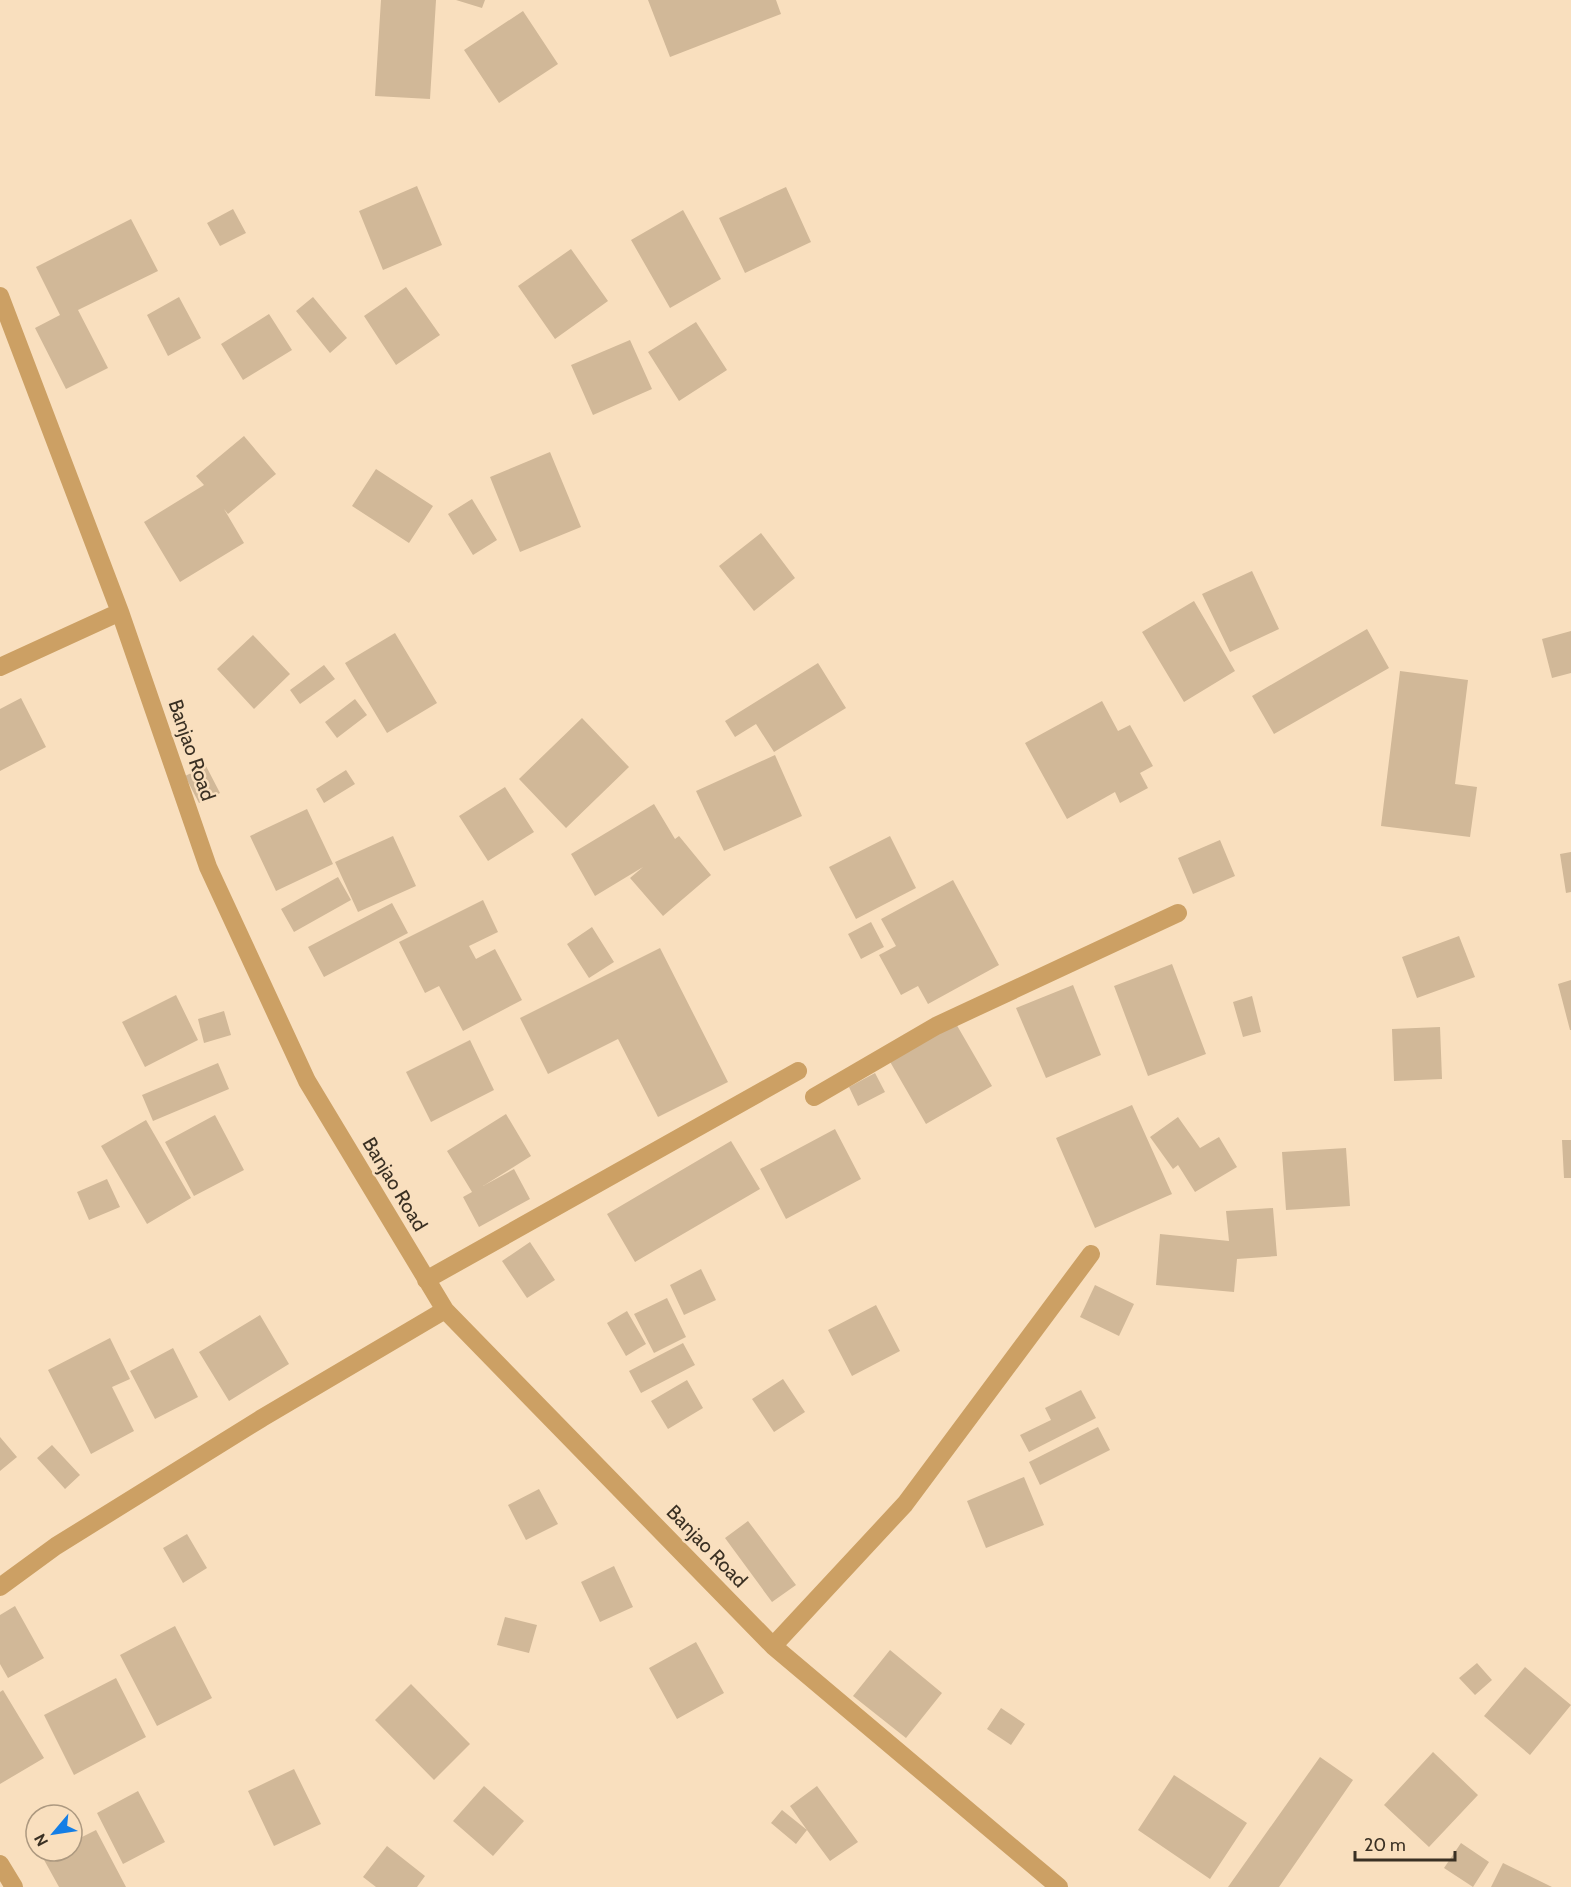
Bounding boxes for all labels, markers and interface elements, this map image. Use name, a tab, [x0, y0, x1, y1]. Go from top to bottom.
street label: Banjao Road	[163, 696, 221, 804]
street label: Banjao Road	[358, 1133, 432, 1235]
street label: Banjao Road	[662, 1500, 752, 1592]
north arrow	[24, 1803, 84, 1863]
scale bar	[1355, 1824, 1456, 1862]
text: N	[30, 1830, 52, 1850]
text: 20 m	[1364, 1834, 1406, 1856]

